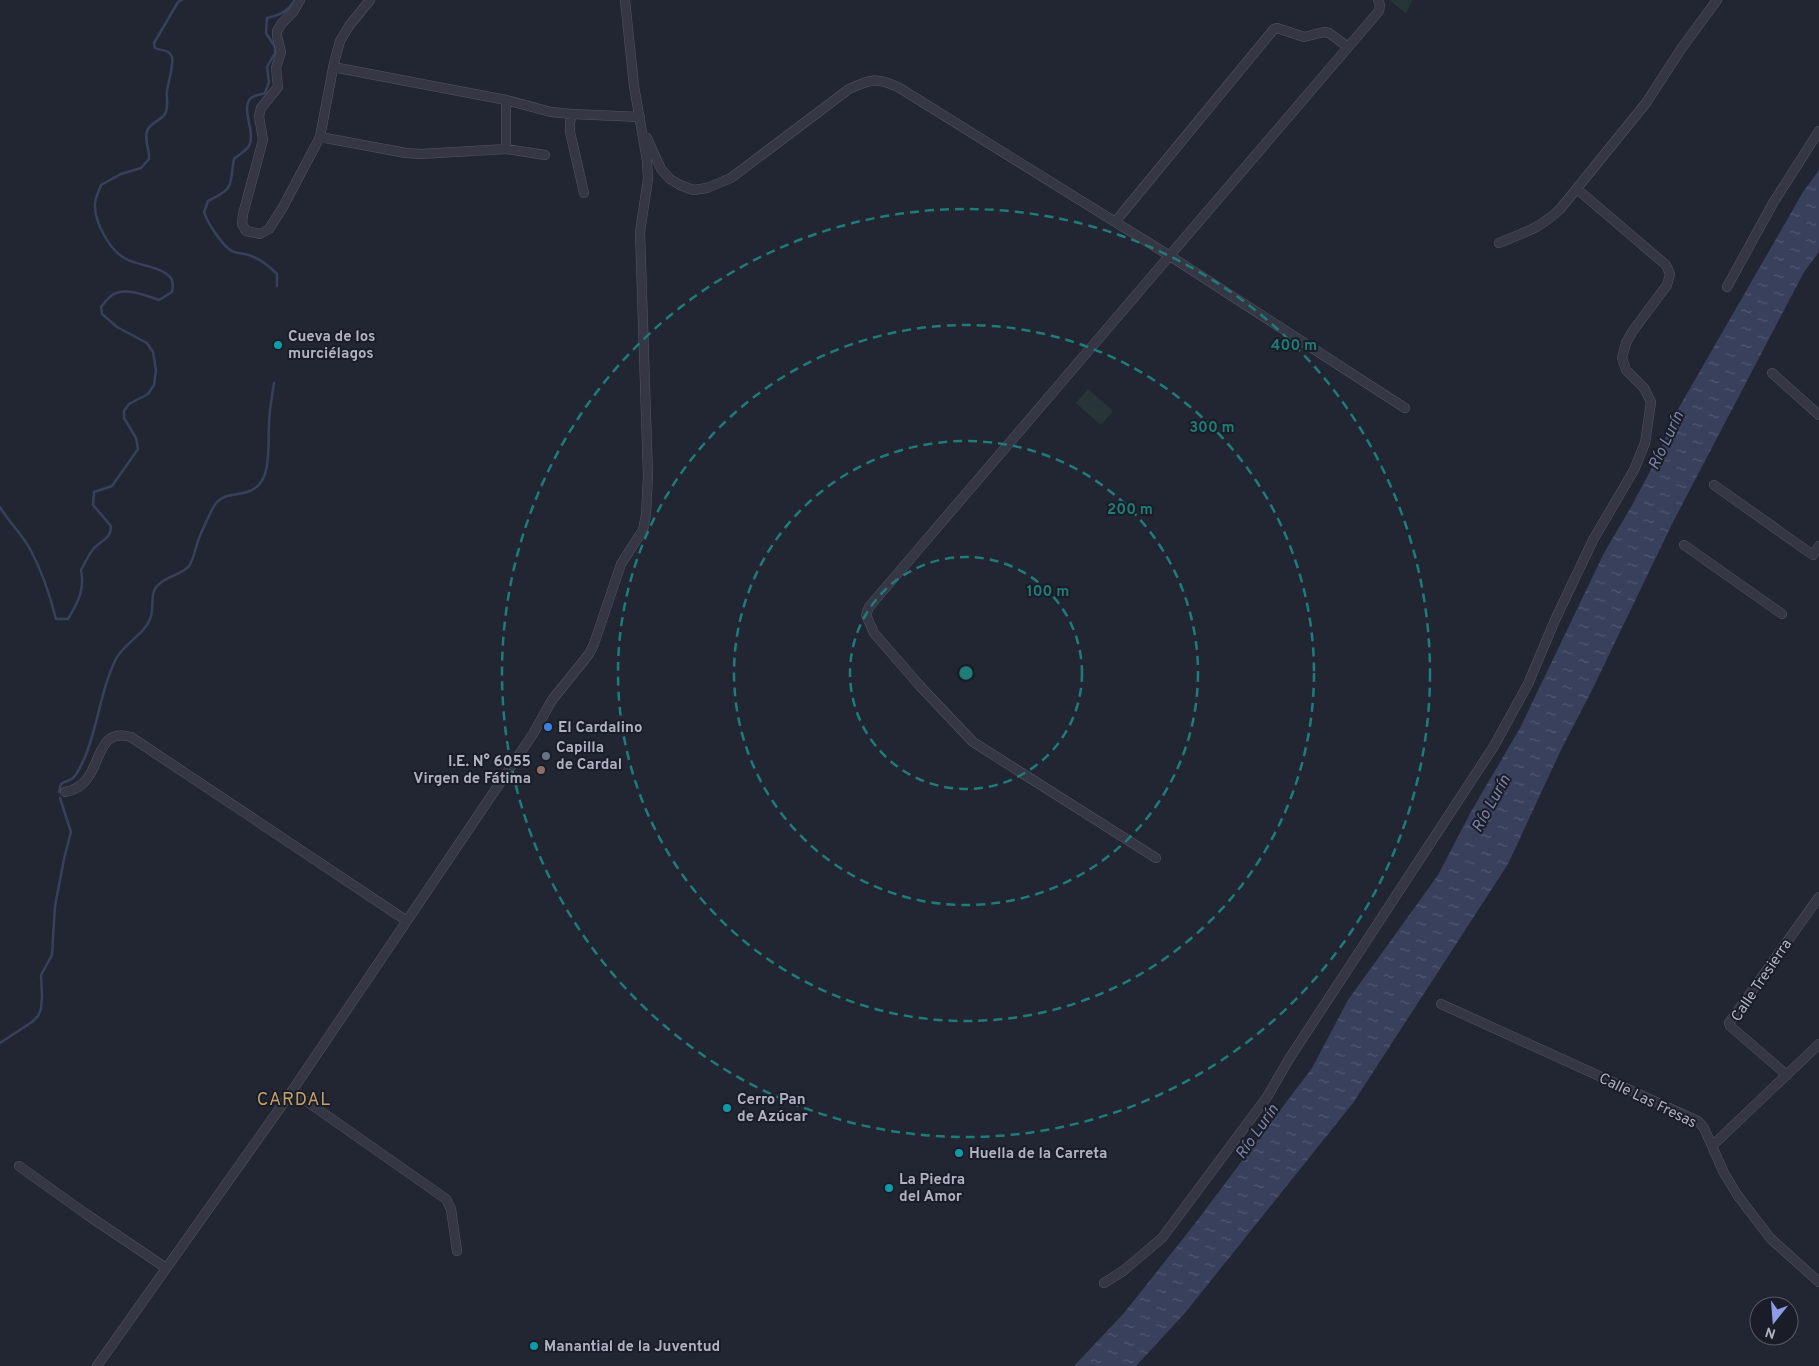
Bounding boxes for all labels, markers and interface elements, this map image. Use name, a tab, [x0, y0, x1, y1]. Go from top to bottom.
place label: Cueva de los murciélagos	[288, 328, 375, 364]
text: 400 m	[1271, 337, 1317, 356]
marker: Cueva de los murciélagos	[272, 339, 284, 351]
water label: Río Lurín	[1645, 408, 1689, 473]
text: 300 m	[1189, 419, 1235, 438]
text: 200 m	[1107, 501, 1153, 520]
text: 100 m	[1027, 583, 1069, 602]
centre of rings	[957, 664, 975, 682]
place label: El Cardalino	[558, 719, 642, 738]
marker: El Cardalino	[542, 721, 554, 733]
place label: Capilla de Cardal	[556, 739, 622, 775]
marker: Capilla de Cardal	[540, 750, 552, 762]
place label: I.E. N° 6055 Virgen de Fátima	[413, 753, 531, 789]
marker: I.E. N° 6055 Virgen de Fátima	[535, 764, 547, 776]
water label: Río Lurín	[1468, 772, 1516, 836]
street label: Calle Tresierra	[1728, 936, 1797, 1026]
street label: Calle Las Fresas	[1595, 1069, 1699, 1133]
district label: CARDAL	[257, 1089, 331, 1112]
place label: Cerro Pan de Azúcar	[737, 1091, 808, 1127]
water label: Río Lurín	[1232, 1101, 1284, 1163]
marker: Cerro Pan de Azúcar	[721, 1102, 733, 1114]
place label: Huella de la Carreta	[969, 1145, 1107, 1164]
marker: Huella de la Carreta	[953, 1147, 965, 1159]
place label: La Piedra del Amor	[899, 1171, 965, 1207]
marker: La Piedra del Amor	[883, 1182, 895, 1194]
north arrow	[1749, 1296, 1799, 1346]
text: N	[1763, 1322, 1778, 1342]
place label: Manantial de la Juventud	[544, 1338, 720, 1357]
marker: Manantial de la Juventud	[528, 1340, 540, 1352]

